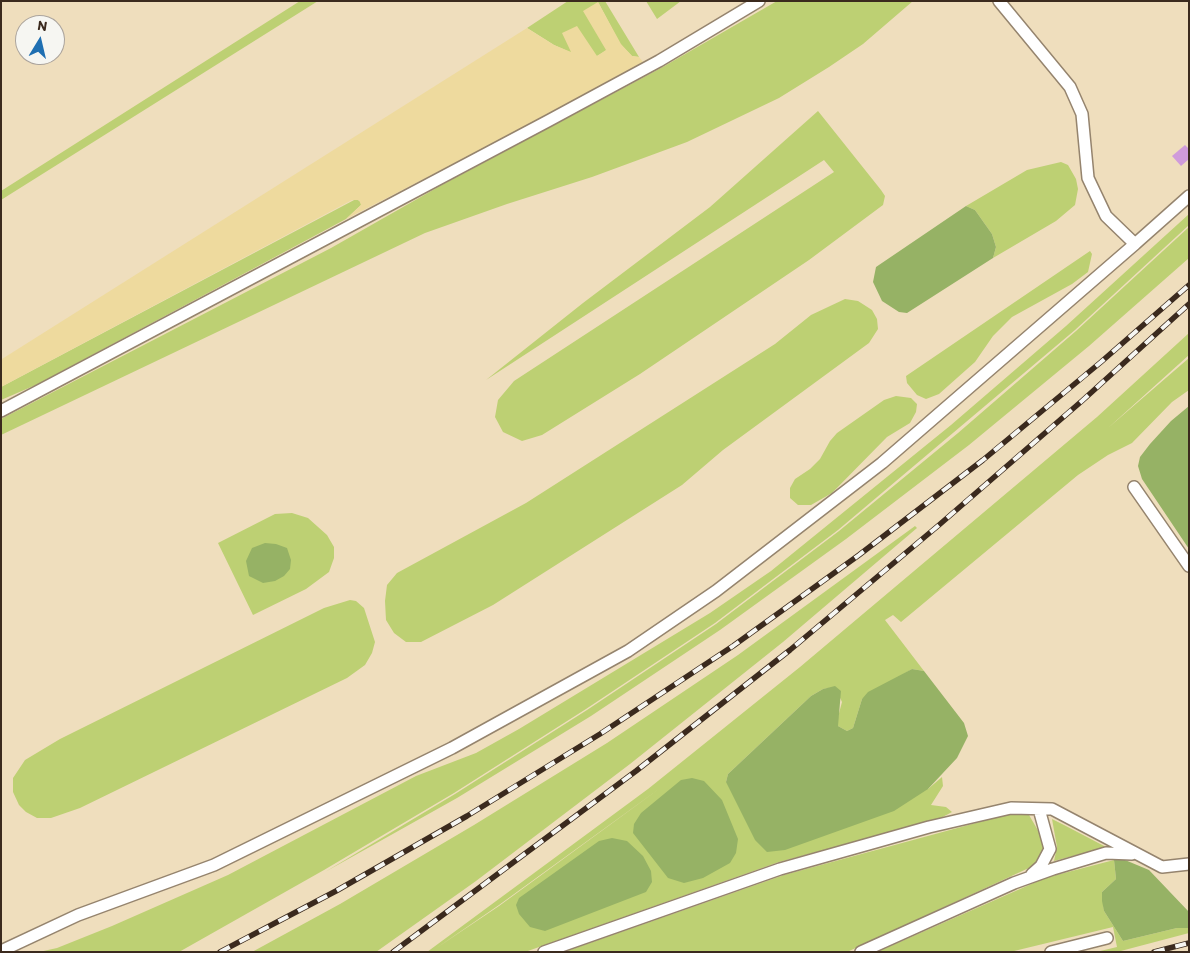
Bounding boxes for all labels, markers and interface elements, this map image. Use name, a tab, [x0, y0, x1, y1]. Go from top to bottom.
north arrow	[15, 15, 65, 65]
text: N	[36, 17, 48, 35]

